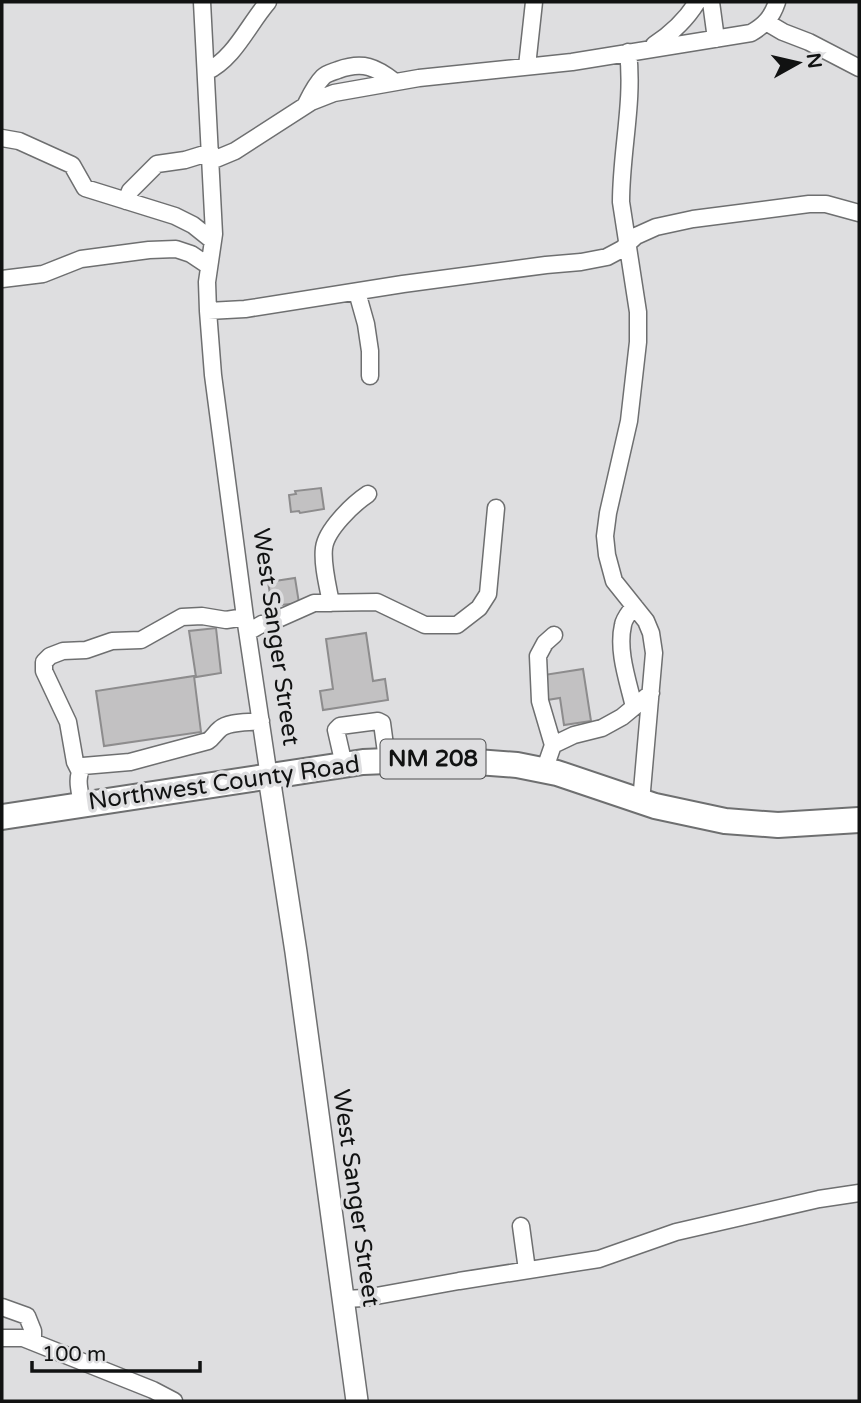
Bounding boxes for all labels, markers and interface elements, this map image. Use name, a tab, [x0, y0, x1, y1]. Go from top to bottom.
north arrow	[763, 28, 833, 98]
text: N	[802, 52, 826, 70]
street label: West Sanger Street	[246, 526, 306, 748]
road number: NM 208	[380, 740, 486, 778]
street label: Northwest County Road	[86, 750, 362, 816]
street label: West Sanger Street	[326, 1087, 386, 1309]
scale bar	[32, 1330, 200, 1374]
text: 100 m	[42, 1342, 106, 1367]

